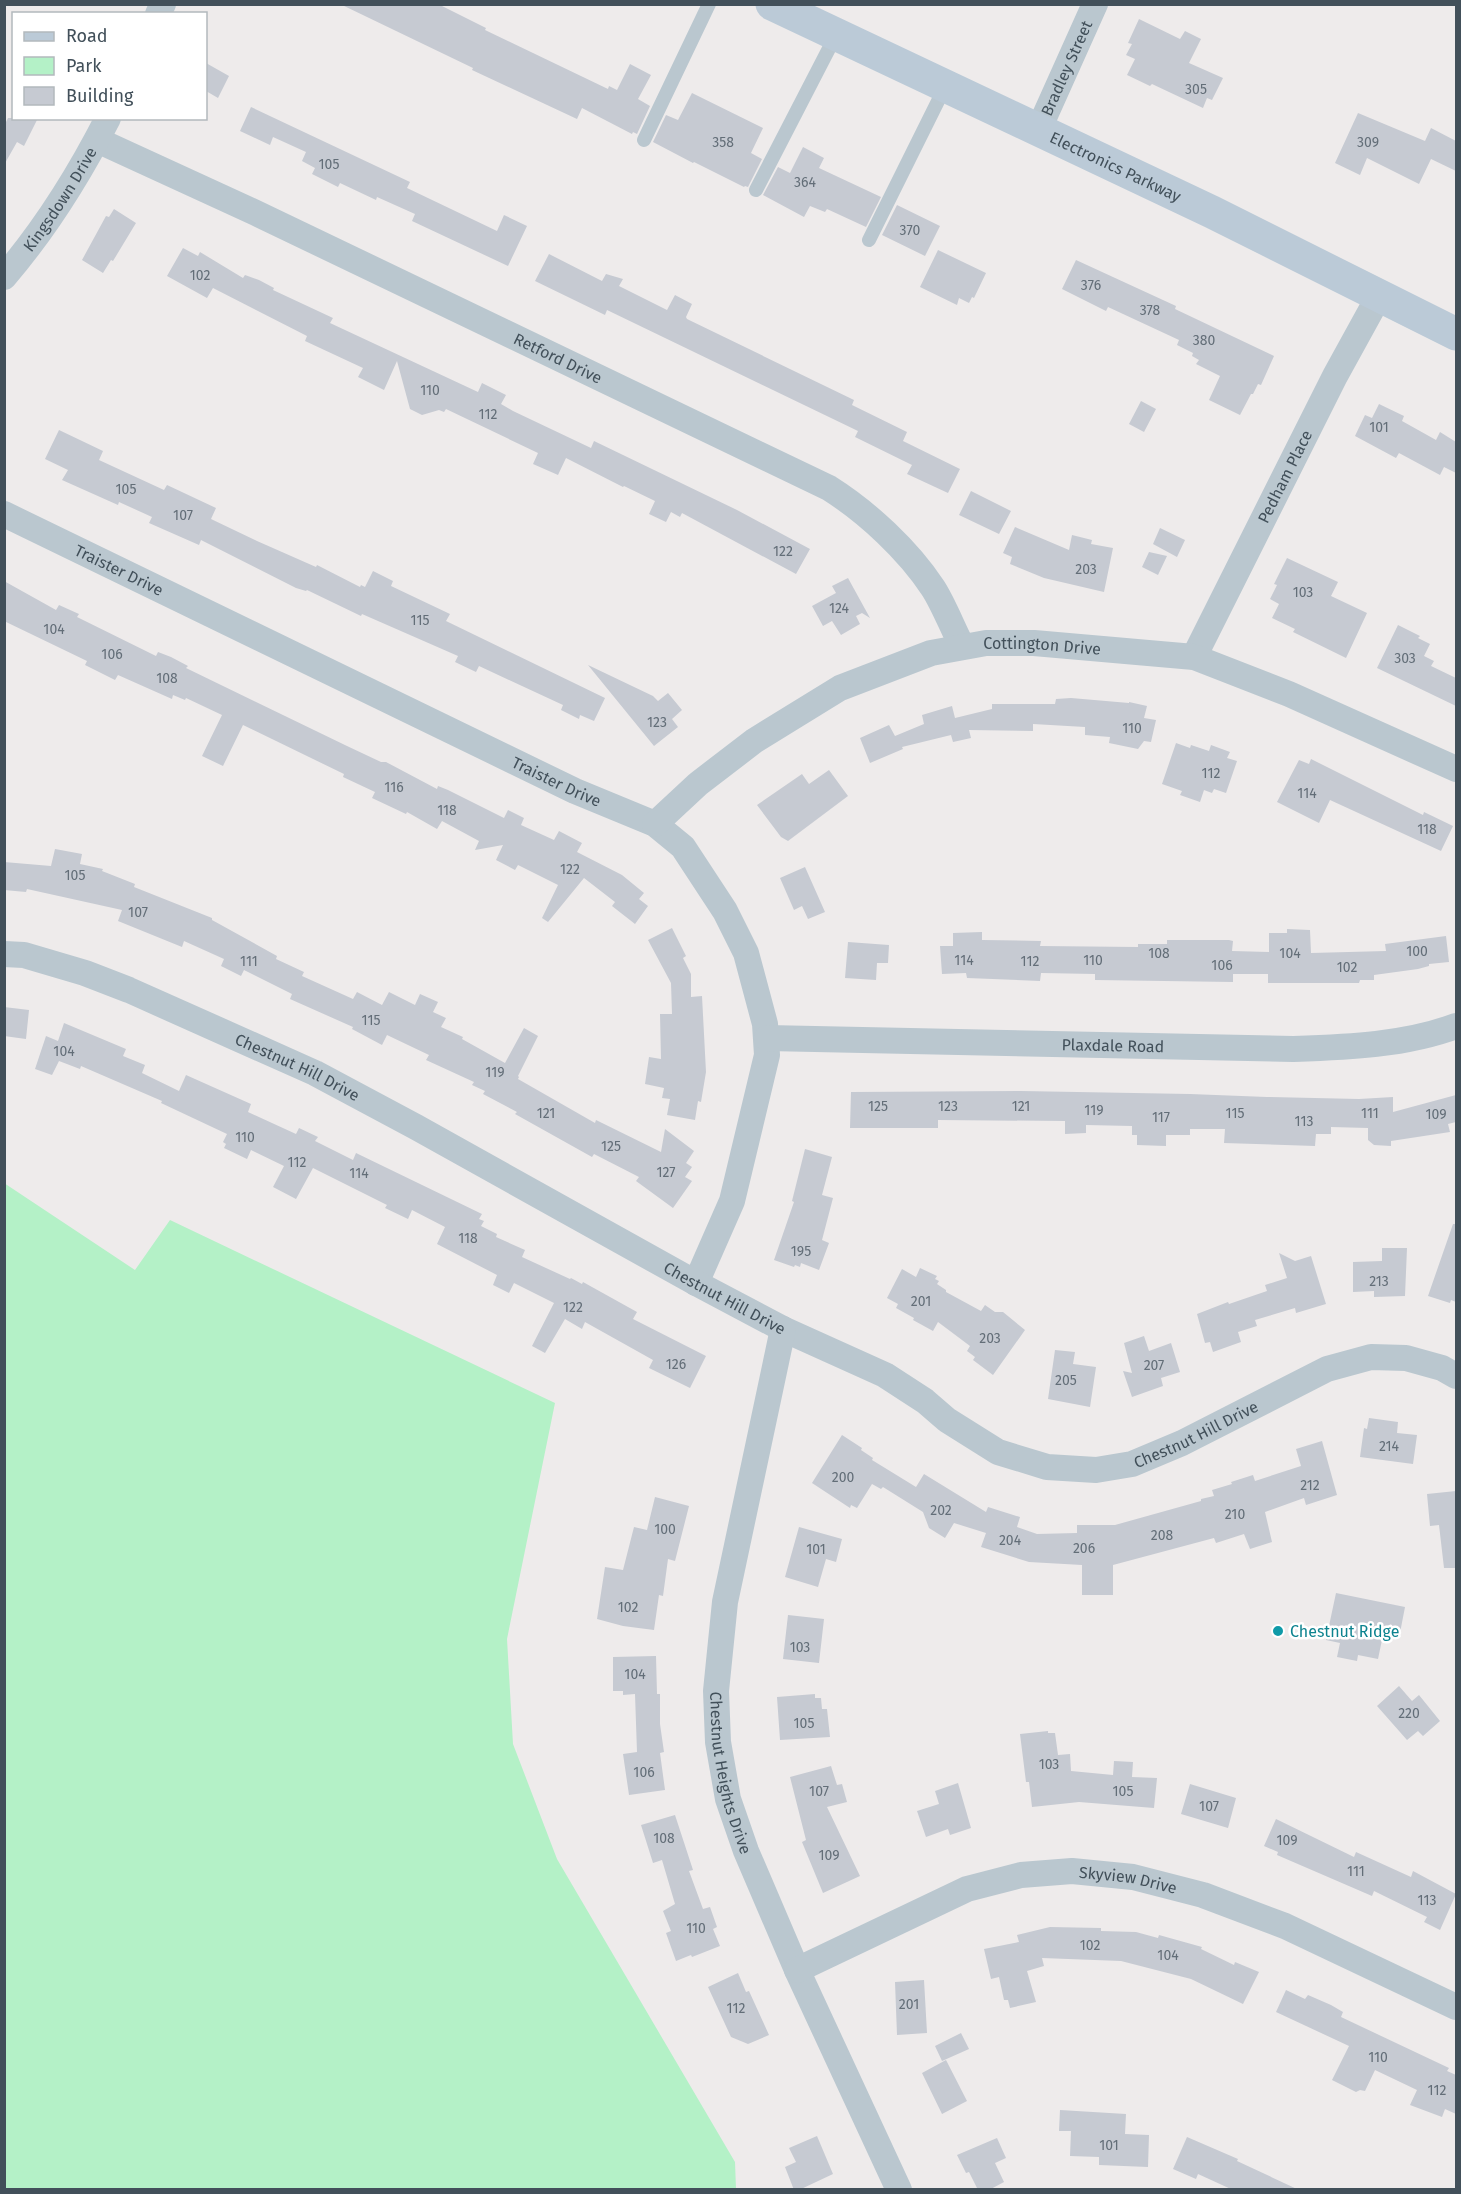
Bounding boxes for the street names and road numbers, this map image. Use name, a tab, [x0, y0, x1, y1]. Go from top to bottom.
street label: Bradley Street	[1037, 17, 1096, 119]
street label: Electronics Parkway	[1047, 128, 1184, 206]
street label: Kingsdown Drive	[19, 144, 101, 255]
street label: Retford Drive	[511, 329, 605, 388]
street label: Pedham Place	[1254, 427, 1316, 526]
street label: Traister Drive	[71, 541, 166, 600]
street label: Cottington Drive	[983, 634, 1102, 659]
street label: Traister Drive	[509, 753, 604, 811]
street label: Chestnut Hill Drive	[232, 1030, 363, 1105]
street label: Plaxdale Road	[1061, 1035, 1164, 1056]
street label: Chestnut Hill Drive	[660, 1258, 789, 1339]
street label: Chestnut Hill Drive	[1131, 1397, 1261, 1472]
street label: Chestnut Heights Drive	[706, 1691, 755, 1857]
street label: Skyview Drive	[1078, 1863, 1179, 1898]

